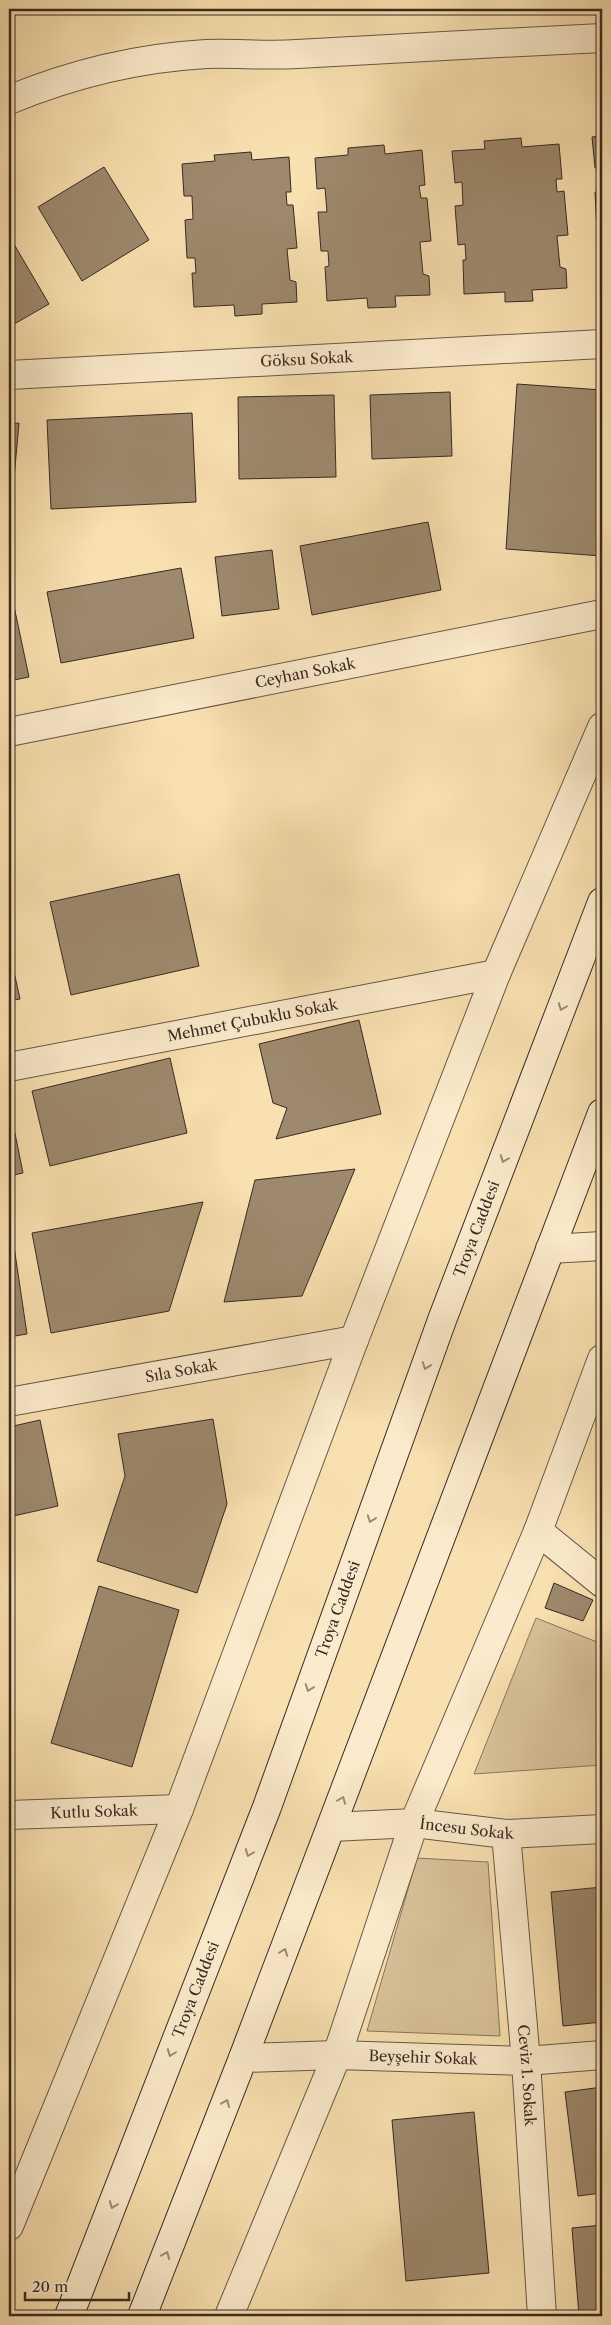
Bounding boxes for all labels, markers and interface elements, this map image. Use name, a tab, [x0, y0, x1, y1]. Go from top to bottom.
street label: Göksu Sokak	[260, 347, 355, 371]
street label: Ceyhan Sokak	[253, 653, 358, 692]
street label: Mehmet Çubuklu Sokak	[166, 994, 341, 1046]
one-way arrow	[558, 1002, 568, 1011]
one-way arrow	[500, 1154, 510, 1163]
street label: Troya Caddesi	[449, 1177, 504, 1280]
street label: Sıla Sokak	[144, 1355, 220, 1386]
one-way arrow	[422, 1361, 432, 1370]
one-way arrow	[366, 1514, 376, 1522]
street label: Troya Caddesi	[311, 1558, 364, 1661]
one-way arrow	[305, 1683, 315, 1692]
one-way arrow	[336, 1796, 346, 1805]
street label: Kutlu Sokak	[50, 1800, 139, 1823]
street label: İncesu Sokak	[419, 1814, 515, 1843]
one-way arrow	[245, 1848, 255, 1856]
street label: Troya Caddesi	[168, 1938, 223, 2041]
one-way arrow	[278, 1948, 288, 1957]
street label: Ceviz 1. Sokak	[514, 2024, 540, 2128]
street label: Beyşehir Sokak	[368, 2046, 479, 2068]
one-way arrow	[167, 2048, 178, 2057]
one-way arrow	[220, 2100, 230, 2108]
one-way arrow	[109, 2200, 119, 2208]
one-way arrow	[160, 2251, 170, 2259]
scale bar	[25, 2270, 129, 2302]
text: 20 m	[32, 2277, 68, 2296]

